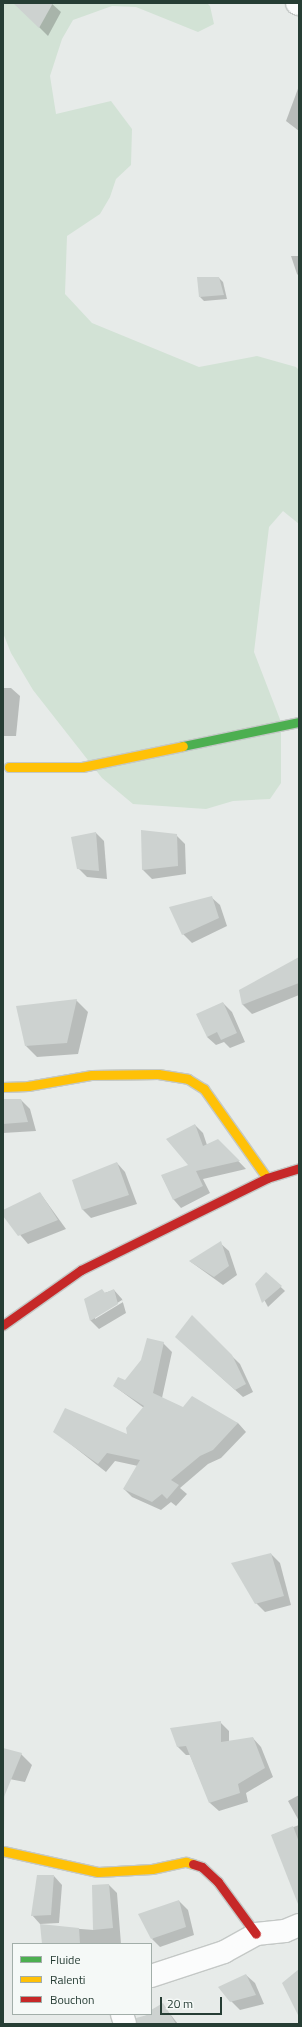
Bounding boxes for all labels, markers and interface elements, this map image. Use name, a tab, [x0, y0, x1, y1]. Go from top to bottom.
legend	[12, 1943, 152, 2015]
text: Fluide	[50, 1950, 81, 1969]
text: Ralenti	[50, 1970, 85, 1989]
scale bar	[162, 1989, 224, 2015]
text: Bouchon	[50, 1990, 95, 2009]
text: 20 m	[167, 1994, 193, 2013]

